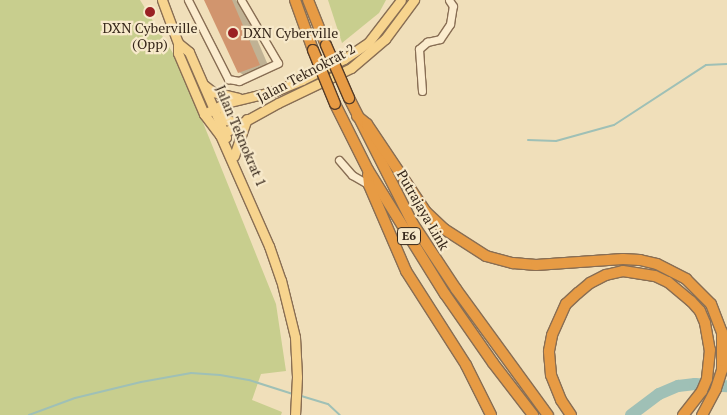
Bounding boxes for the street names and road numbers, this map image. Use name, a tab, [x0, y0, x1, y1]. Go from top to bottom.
street label: Jalan Teknokrat 2	[254, 40, 358, 106]
street label: Jalan Teknokrat 1	[212, 83, 270, 189]
street label: Putrajaya Link	[393, 167, 453, 253]
road number: E6	[396, 227, 422, 246]

